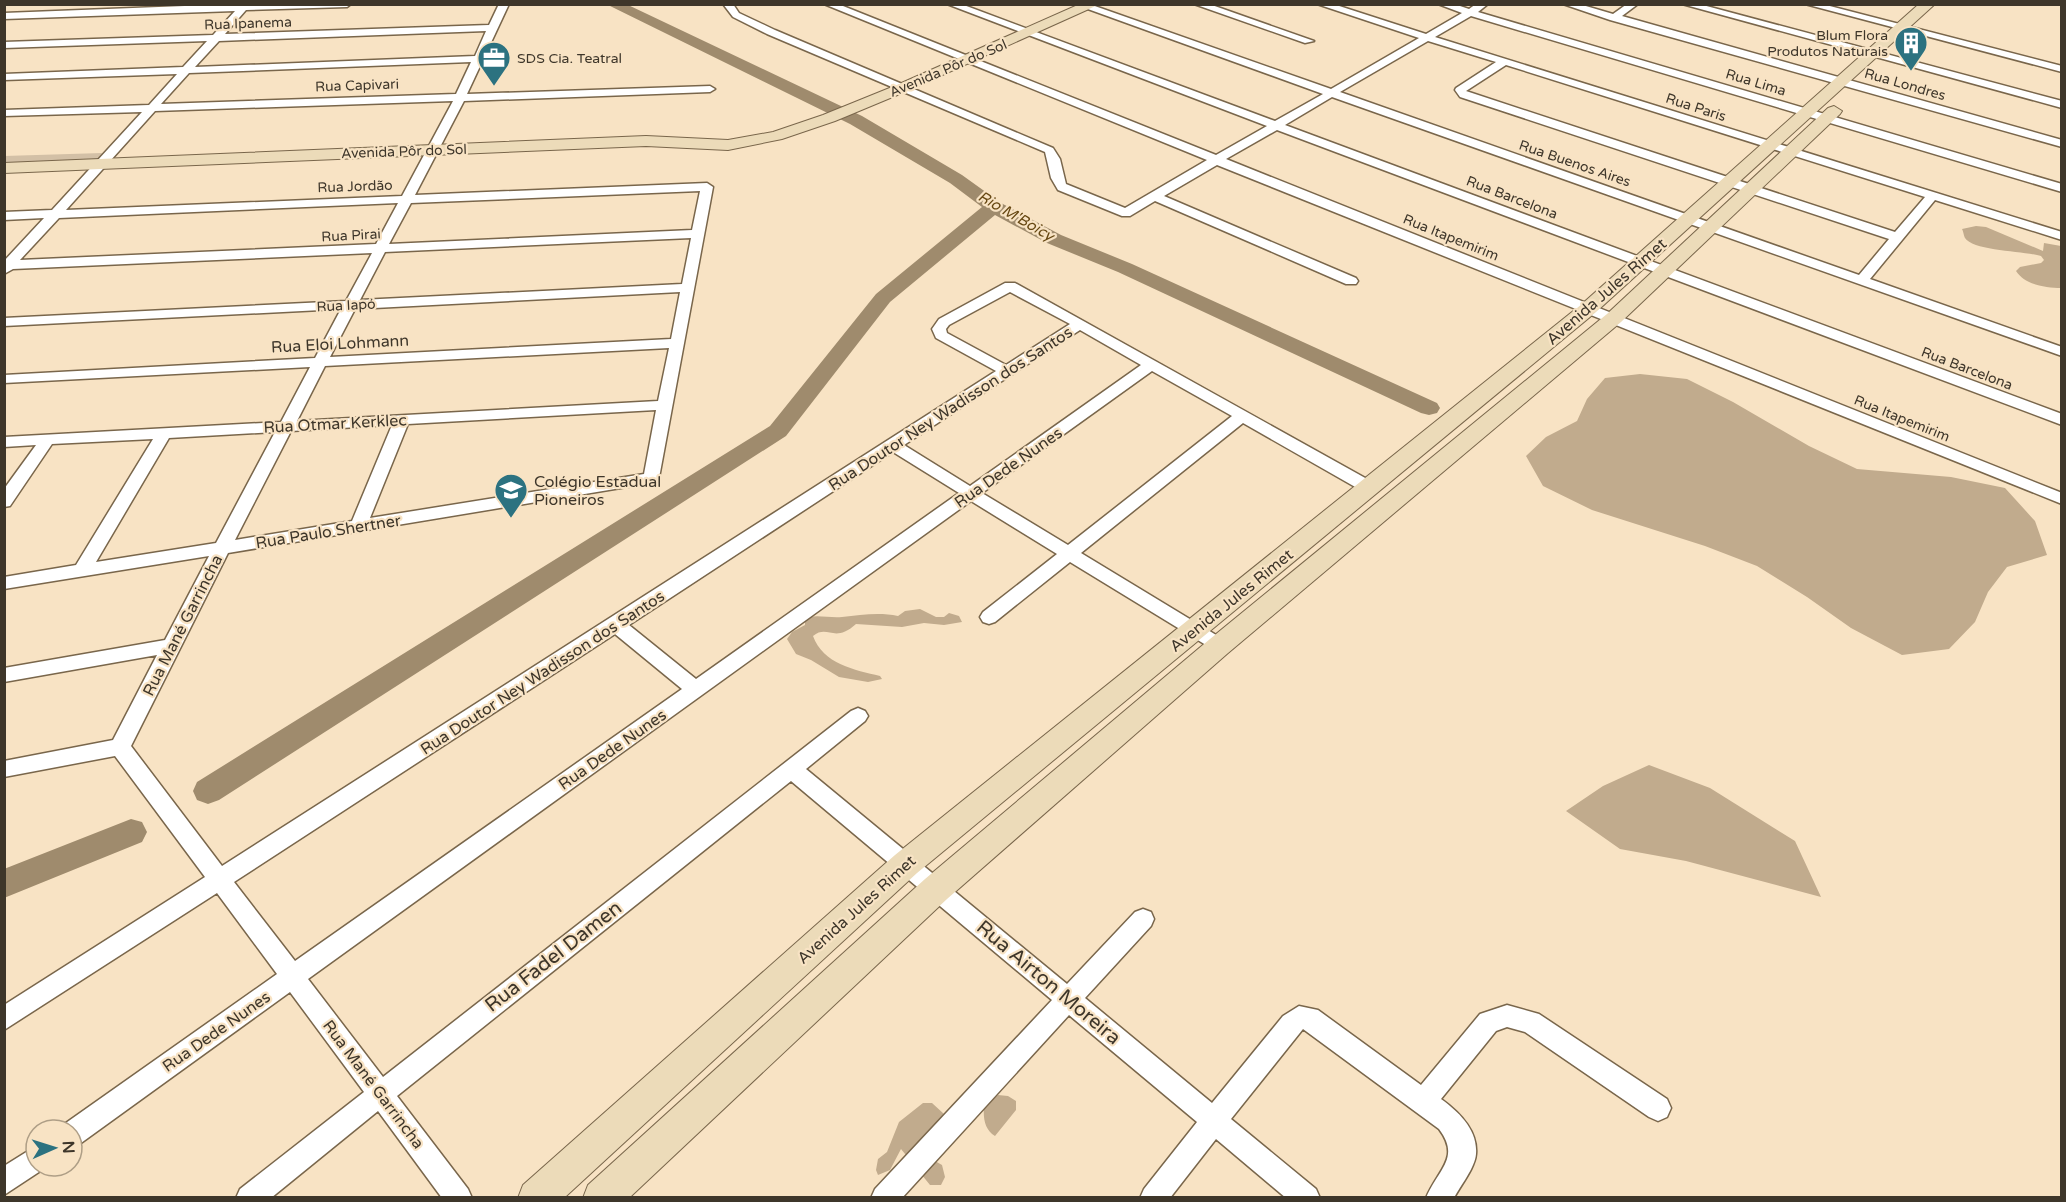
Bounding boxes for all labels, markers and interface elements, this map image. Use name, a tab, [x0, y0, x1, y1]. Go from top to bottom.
street label: Rua Ipanema	[204, 13, 292, 34]
building icon: Blum Flora Produtos Naturais	[1893, 25, 1929, 72]
place label: Blum Flora Produtos Naturais	[1767, 27, 1888, 60]
street label: Avenida Pôr do Sol	[887, 36, 1009, 101]
office icon: SDS Cia. Teatral	[476, 40, 512, 87]
place label: SDS Cia. Teatral	[517, 50, 622, 67]
street label: Rua Lima	[1724, 65, 1788, 100]
street label: Rua Londres	[1862, 65, 1948, 104]
street label: Rua Capivari	[315, 76, 399, 95]
street label: Rua Paris	[1664, 90, 1728, 125]
street label: Rua Buenos Aires	[1517, 136, 1633, 191]
street label: Avenida Pôr do Sol	[341, 141, 467, 162]
street label: Rua Barcelona	[1464, 172, 1560, 223]
street label: Rua Jordão	[317, 177, 393, 196]
water label: Rio M'Boicy	[975, 187, 1059, 246]
street label: Rua Itapemirim	[1400, 211, 1501, 264]
street label: Rua Pirai	[321, 225, 381, 246]
street label: Avenida Jules Rimet	[1542, 234, 1671, 350]
street label: Rua Iapó	[316, 295, 376, 316]
street label: Rua Doutor Ney Wadisson dos Santos	[825, 322, 1076, 495]
street label: Rua Eloi Lohmann	[271, 330, 410, 358]
street label: Rua Barcelona	[1919, 343, 2015, 394]
street label: Rua Itapemirim	[1851, 392, 1952, 445]
street label: Rua Otmar Kerklec	[263, 410, 407, 438]
street label: Rua Dede Nunes	[951, 423, 1066, 512]
school or university icon: Colégio Estadual Pioneiros	[493, 472, 529, 519]
place label: Colégio Estadual Pioneiros	[534, 472, 661, 510]
street label: Rua Paulo Shertner	[254, 510, 403, 553]
street label: Avenida Jules Rimet	[1166, 545, 1297, 657]
street label: Rua Mané Garrincha	[139, 551, 227, 700]
street label: Rua Doutor Ney Wadisson dos Santos	[417, 586, 668, 759]
street label: Rua Dede Nunes	[555, 705, 670, 794]
street label: Avenida Jules Rimet	[793, 851, 920, 968]
street label: Rua Fadel Damen	[481, 896, 627, 1018]
street label: Rua Airton Moreira	[971, 915, 1125, 1050]
street label: Rua Dede Nunes	[159, 987, 274, 1076]
street label: Rua Mané Garrincha	[318, 1016, 428, 1153]
north arrow	[24, 1118, 84, 1178]
text: N	[58, 1140, 78, 1154]

